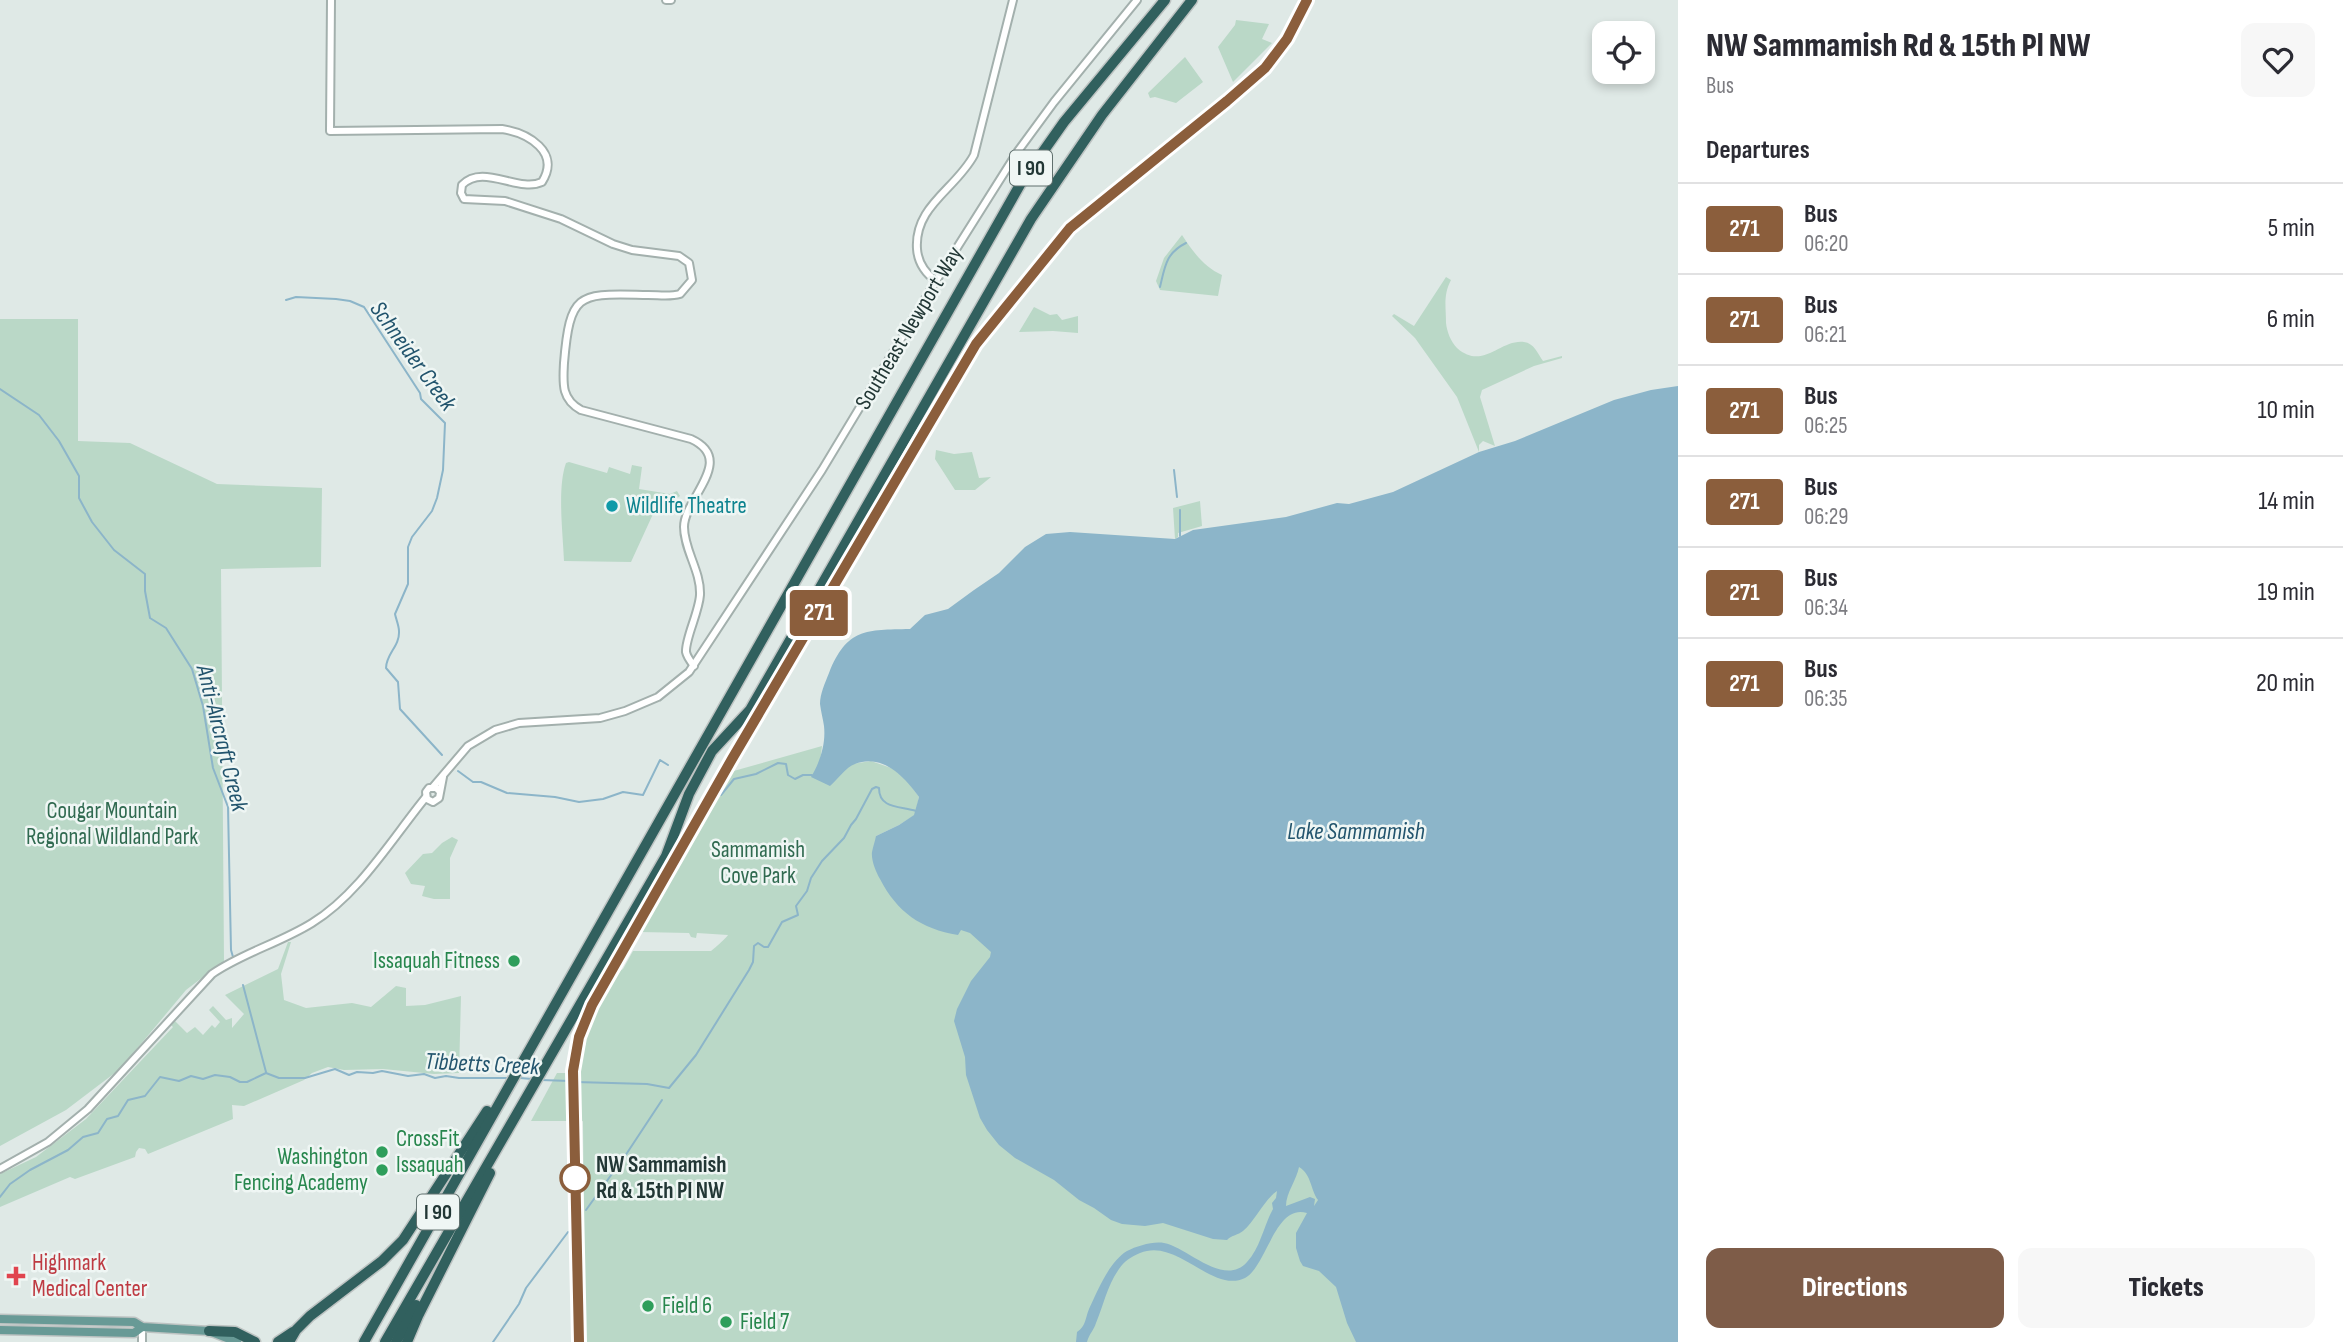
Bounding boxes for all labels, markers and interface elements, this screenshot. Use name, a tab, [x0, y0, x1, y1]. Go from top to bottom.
map controls	[1592, 21, 1655, 84]
button: locate	[1592, 21, 1655, 84]
button: heart	[2241, 23, 2315, 97]
text: NW Sammamish Rd & 15th Pl NW	[1706, 26, 2091, 66]
text: Bus	[1706, 72, 1734, 100]
text: Departures	[1706, 135, 1810, 166]
road number: I 90	[1010, 150, 1052, 186]
text: Bus	[1804, 199, 1838, 230]
text: 5 min	[2268, 213, 2315, 244]
text: 271	[1729, 214, 1760, 243]
text: 06:20	[1804, 230, 1848, 258]
street label: Southeast Newport Way	[849, 241, 969, 415]
text: Bus	[1804, 290, 1838, 321]
water label: Schneider Creek	[364, 296, 463, 417]
text: 6 min	[2267, 304, 2315, 335]
text: 271	[1729, 305, 1760, 334]
text: 06:21	[1804, 321, 1846, 349]
text: Bus	[1804, 381, 1838, 412]
text: 10 min	[2258, 395, 2315, 426]
text: 271	[1729, 396, 1760, 425]
text: 06:25	[1804, 412, 1847, 440]
text: Bus	[1804, 472, 1838, 503]
text: 14 min	[2258, 486, 2315, 517]
text: 271	[1729, 487, 1760, 516]
place label: Wildlife Theatre	[626, 492, 747, 520]
marker: Wildlife Theatre	[604, 498, 620, 514]
text: 06:29	[1804, 503, 1848, 531]
text: Bus	[1804, 563, 1838, 594]
text: 19 min	[2258, 577, 2315, 608]
text: 271	[1729, 578, 1760, 607]
line badge: 271	[779, 590, 859, 636]
text: 06:34	[1804, 594, 1848, 622]
text: 271	[804, 598, 834, 627]
text: Bus	[1804, 654, 1838, 685]
water label: Anti-Aircraft Creek	[190, 661, 254, 815]
text: 20 min	[2256, 668, 2315, 699]
text: 271	[1729, 669, 1760, 698]
text: 06:35	[1804, 685, 1848, 713]
park label: Cougar Mountain Regional Wildland Park	[26, 797, 198, 851]
water label: Lake Sammamish	[1287, 817, 1425, 846]
park label: Sammamish Cove Park	[711, 836, 805, 890]
place label: Issaquah Fitness	[373, 947, 500, 975]
marker: Issaquah Fitness	[506, 953, 522, 969]
water label: Tibbetts Creek	[424, 1047, 541, 1082]
place label: CrossFit Issaquah	[396, 1125, 464, 1179]
place label: Washington Fencing Academy	[234, 1143, 368, 1197]
marker: CrossFit Issaquah	[374, 1144, 390, 1160]
place label: NW Sammamish Rd & 15th Pl NW	[596, 1151, 727, 1205]
marker: Washington Fencing Academy	[374, 1162, 390, 1178]
marker: NW Sammamish Rd & 15th Pl NW	[560, 1163, 590, 1193]
road number: I 90	[417, 1194, 459, 1230]
button: Directions	[1706, 1248, 2004, 1328]
button: Tickets	[2018, 1248, 2315, 1328]
place label: Highmark Medical Center	[32, 1249, 148, 1303]
marker: Highmark Medical Center	[6, 1266, 26, 1286]
place label: Field 6	[662, 1292, 712, 1320]
marker: Field 6	[640, 1298, 656, 1314]
place label: Field 7	[740, 1308, 789, 1336]
marker: Field 7	[718, 1314, 734, 1330]

